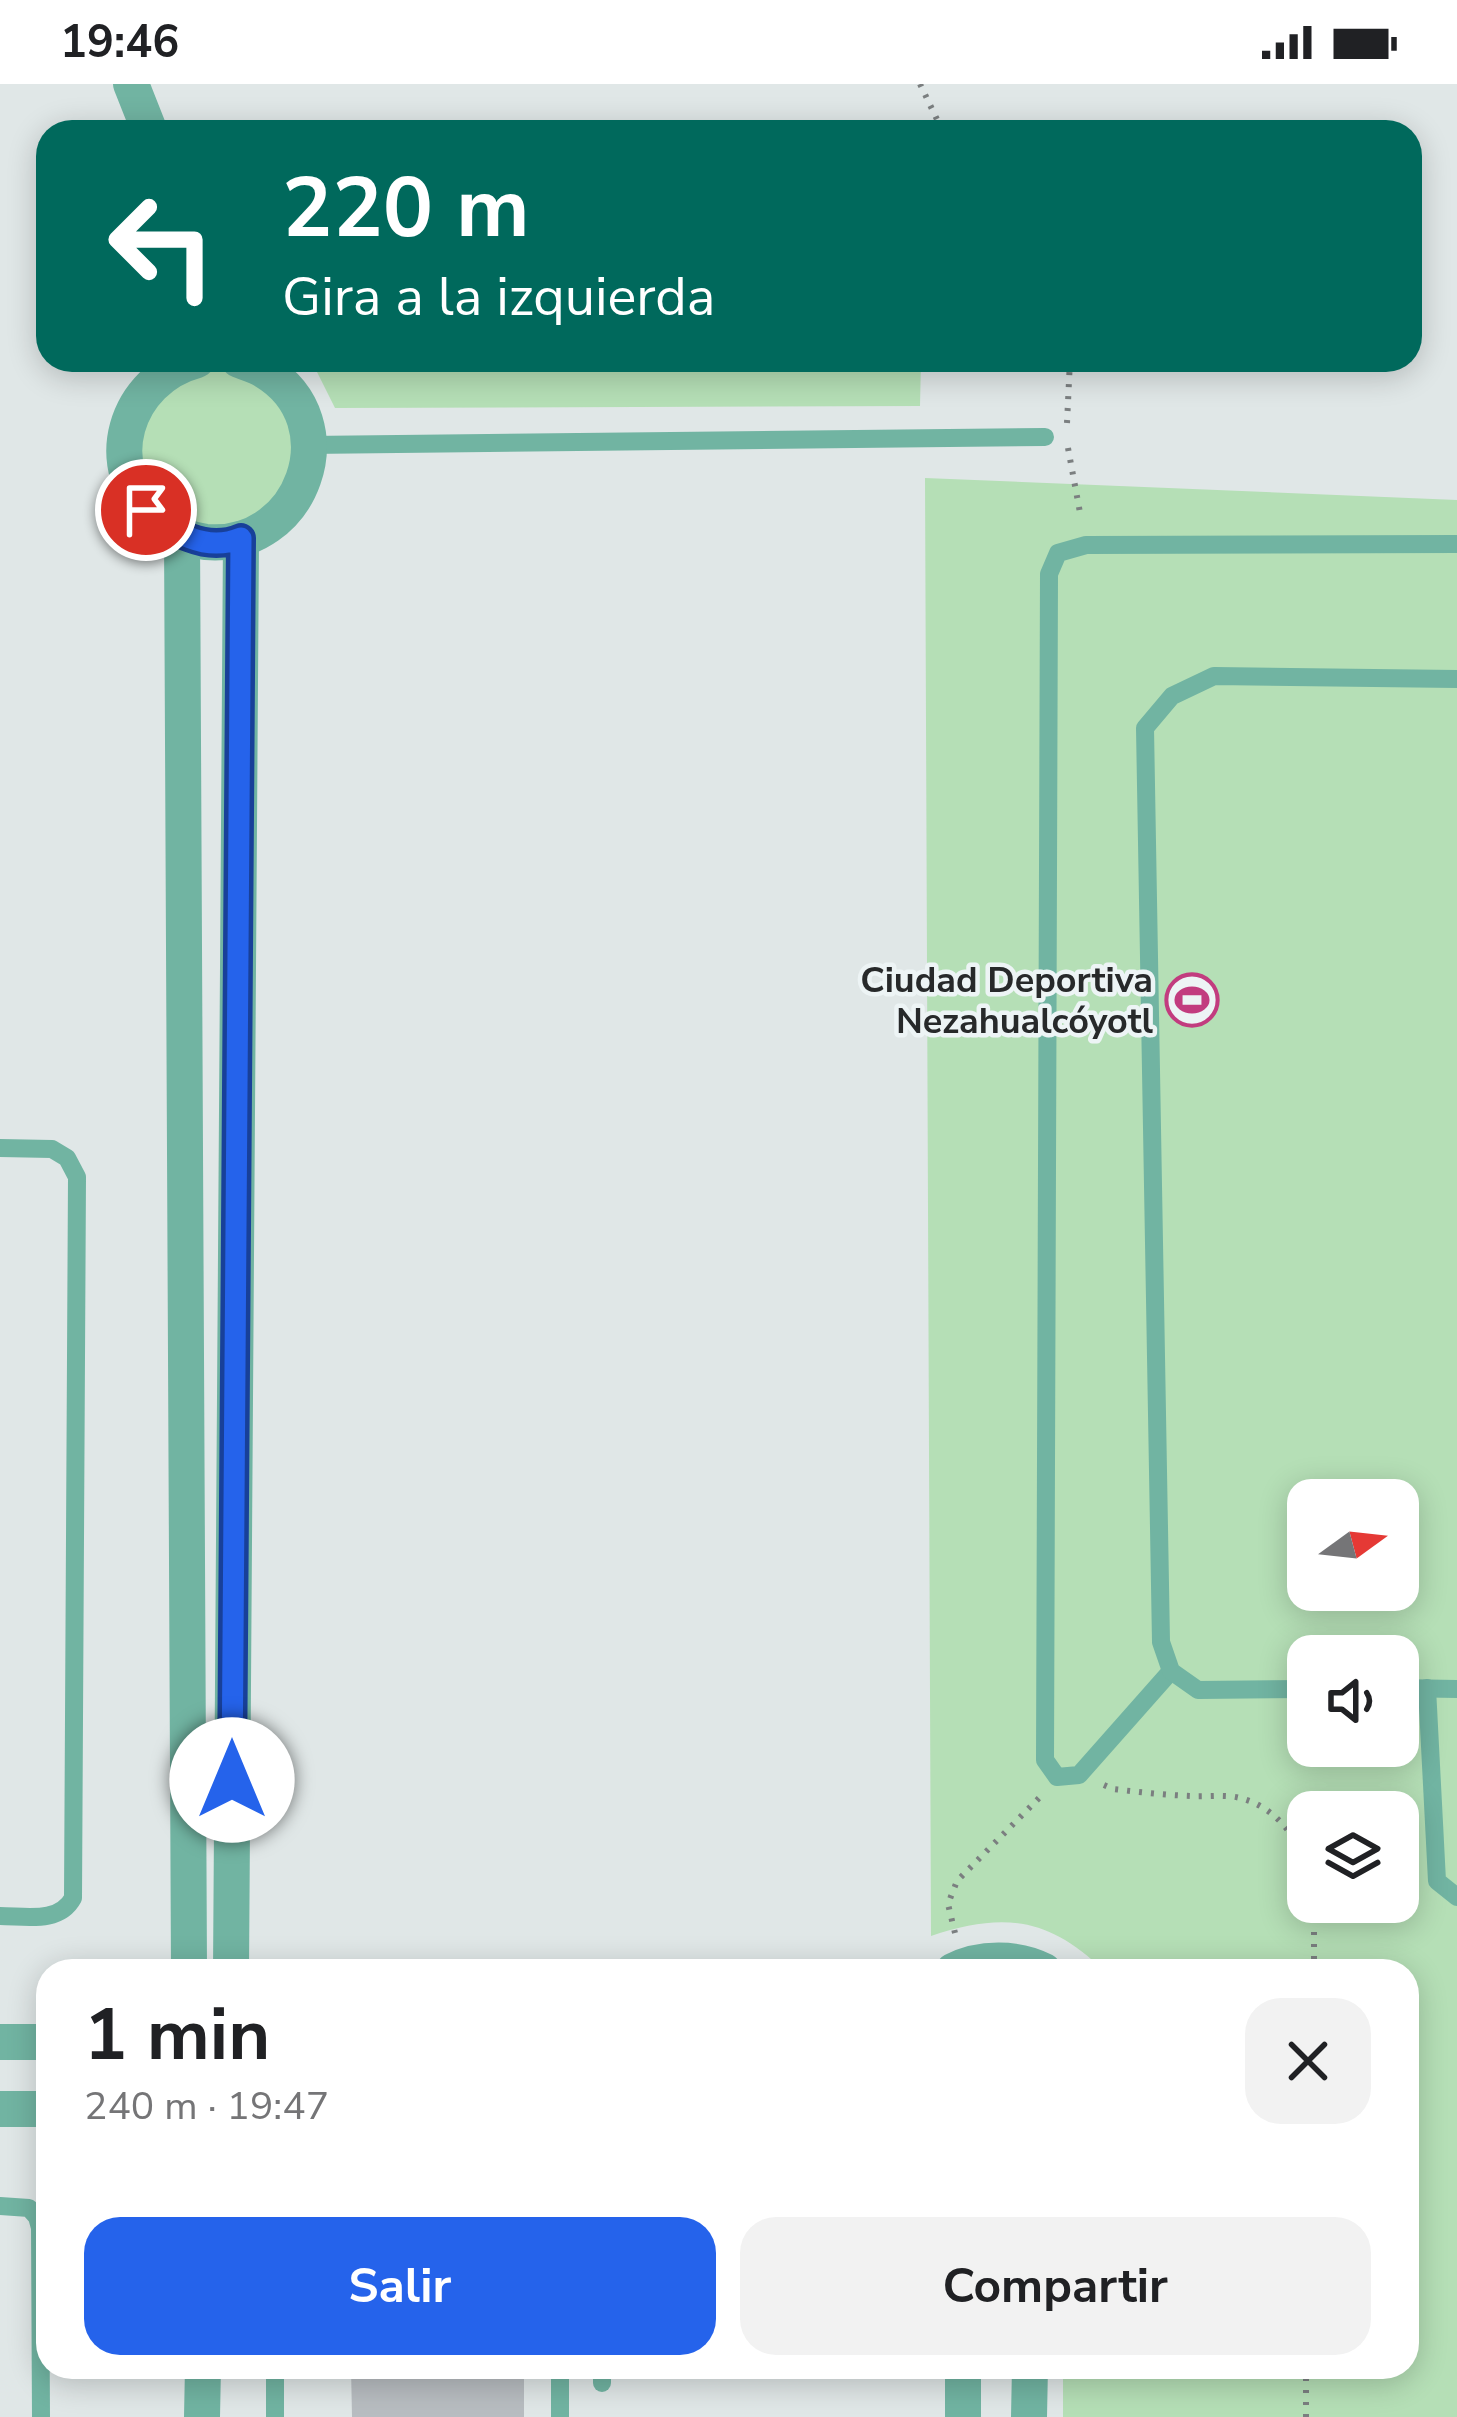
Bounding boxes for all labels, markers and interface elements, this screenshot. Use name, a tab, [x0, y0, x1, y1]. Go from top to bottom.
text: 19:46	[60, 12, 179, 73]
text: 220 m	[282, 151, 530, 266]
icon: left	[84, 168, 240, 324]
text: Gira a la izquierda	[282, 260, 715, 334]
pin	[95, 459, 197, 561]
icon: arrive	[113, 477, 179, 543]
place label: Ciudad Deportiva Nezahualcóyotl	[860, 956, 1154, 1046]
sports icon: Ciudad Deportiva Nezahualcóyotl	[1164, 972, 1220, 1028]
north arrow	[1287, 1479, 1419, 1611]
map controls	[1287, 1479, 1419, 1923]
button: sound	[1287, 1635, 1419, 1767]
position arrow	[169, 1717, 295, 1843]
button: layers	[1287, 1791, 1419, 1923]
text: 1 min	[84, 1986, 270, 2084]
button: close	[1245, 1998, 1371, 2124]
text: 240 m · 19:47	[84, 2080, 329, 2133]
button: Salir	[84, 2217, 716, 2355]
button: Compartir	[740, 2217, 1371, 2355]

